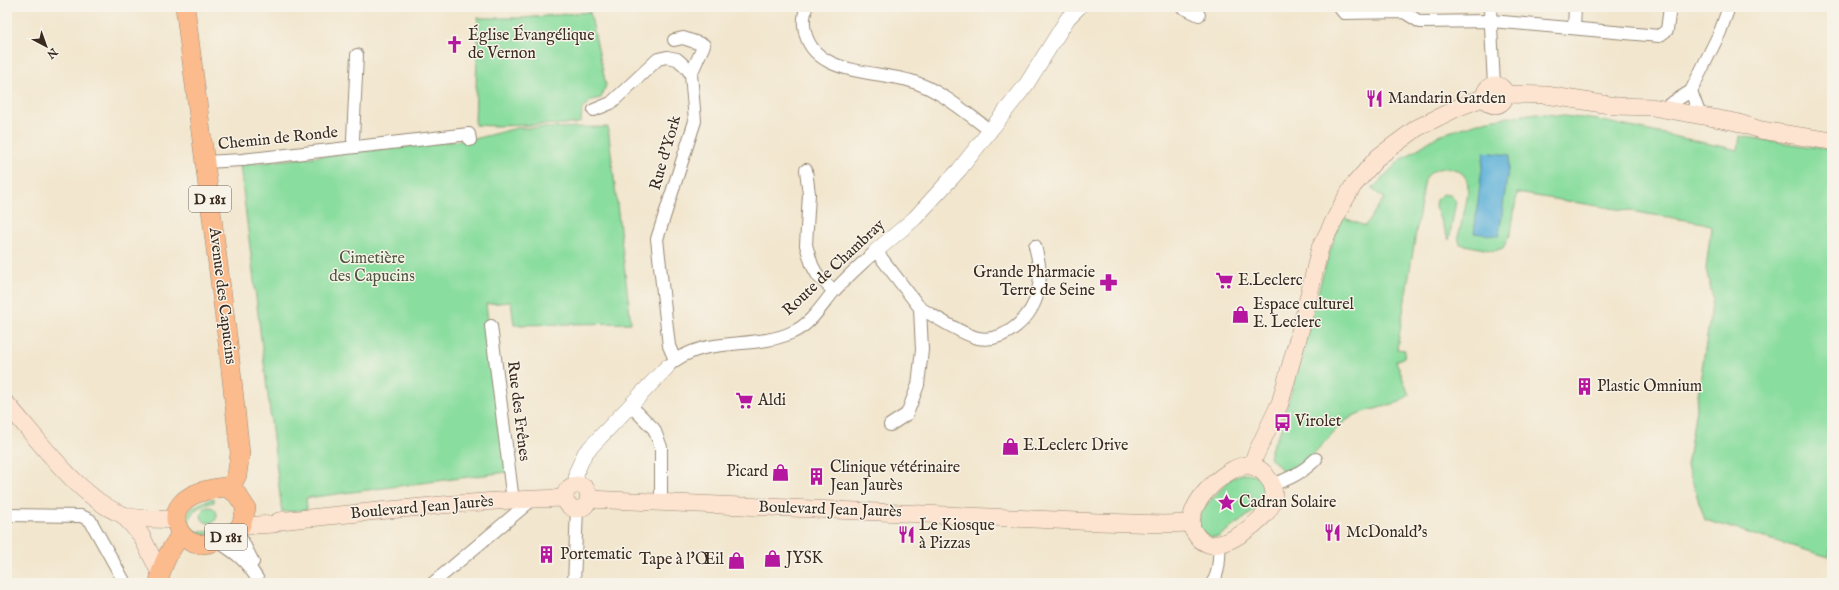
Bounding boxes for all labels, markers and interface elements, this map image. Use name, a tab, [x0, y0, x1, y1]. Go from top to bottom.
place label: Église Évangélique de Vernon	[468, 24, 595, 64]
north arrow	[26, 26, 66, 66]
church icon: Église Évangélique de Vernon	[445, 35, 465, 55]
text: N	[43, 44, 61, 62]
restaurant icon: Mandarin Garden	[1365, 89, 1385, 109]
place label: Mandarin Garden	[1388, 89, 1506, 109]
street label: Rue d'York	[646, 113, 686, 193]
street label: Chemin de Ronde	[217, 123, 339, 155]
road number: D 181	[189, 186, 231, 212]
street label: Route de Chambray	[779, 215, 889, 321]
street label: Avenue des Capucins	[204, 225, 240, 366]
park label: Cimetière des Capucins	[329, 249, 415, 287]
place label: Grande Pharmacie Terre de Seine	[973, 263, 1095, 301]
supermarket icon: E.Leclerc	[1215, 271, 1235, 291]
place label: E.Leclerc	[1238, 271, 1303, 291]
pharmacy icon: Grande Pharmacie Terre de Seine	[1098, 272, 1118, 292]
place label: Espace culturel E. Leclerc	[1253, 295, 1355, 333]
shop icon: Espace culturel E. Leclerc	[1230, 304, 1250, 324]
street label: Rue des Frênes	[502, 360, 534, 463]
building icon: Plastic Omnium	[1574, 377, 1594, 397]
place label: Plastic Omnium	[1597, 377, 1702, 397]
supermarket icon: Aldi	[735, 391, 755, 411]
place label: Aldi	[757, 391, 786, 411]
bus stop icon: Virolet	[1272, 412, 1292, 432]
place label: Virolet	[1294, 412, 1342, 432]
shop icon: E.Leclerc Drive	[1000, 436, 1020, 456]
place label: E.Leclerc Drive	[1023, 436, 1128, 456]
place label: Clinique vétérinaire Jean Jaurès	[828, 458, 960, 496]
place label: Picard	[726, 462, 768, 482]
shop icon: Picard	[771, 462, 791, 482]
building icon: Clinique vétérinaire Jean Jaurès	[807, 467, 827, 487]
street label: Boulevard Jean Jaurès	[350, 492, 495, 524]
place icon: Cadran Solaire	[1216, 493, 1236, 513]
place label: Cadran Solaire	[1239, 493, 1336, 513]
street label: Boulevard Jean Jaurès	[758, 498, 902, 523]
place label: Le Kiosque à Pizzas	[919, 516, 995, 554]
restaurant icon: McDonald's	[1323, 523, 1343, 543]
place label: McDonald's	[1346, 523, 1428, 543]
road number: D 181	[205, 524, 247, 550]
restaurant icon: Le Kiosque à Pizzas	[896, 525, 916, 545]
building icon: Portematic	[537, 545, 557, 565]
place label: Portematic	[560, 545, 632, 565]
shop icon: JYSK	[763, 549, 783, 569]
place label: JYSK	[784, 549, 824, 569]
place label: Tape à l'Œil	[639, 550, 725, 570]
shop icon: Tape à l'Œil	[727, 550, 747, 570]

